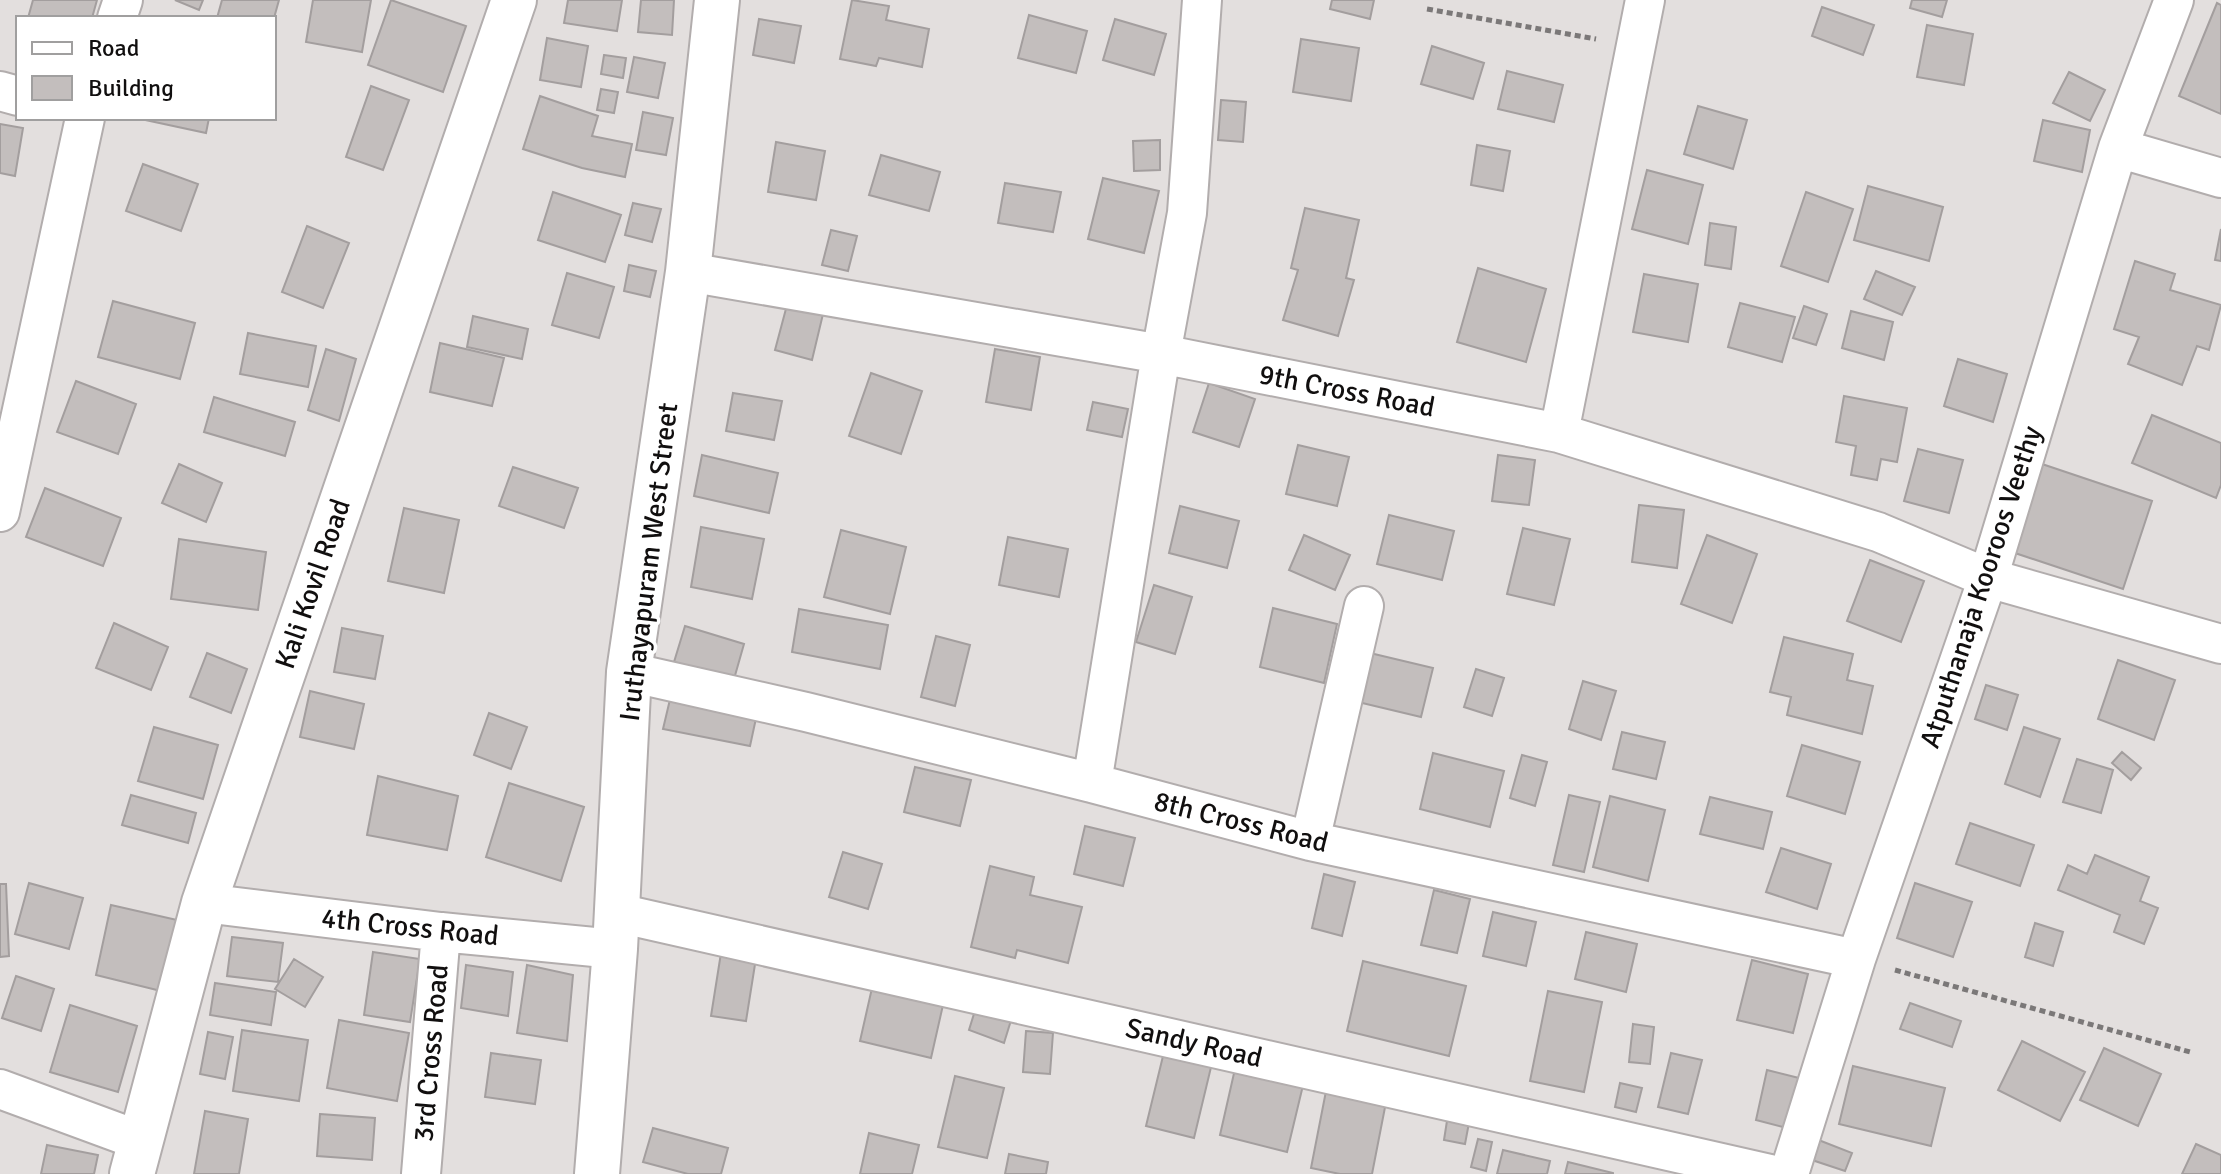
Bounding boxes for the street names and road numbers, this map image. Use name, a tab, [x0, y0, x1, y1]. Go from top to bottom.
street label: 9th Cross Road	[1256, 357, 1438, 425]
street label: Iruthayapuram West Street	[613, 401, 685, 723]
street label: Atputhanaja Kooroos Veethy	[1913, 422, 2049, 752]
street label: Kali Kovil Road	[268, 495, 358, 673]
street label: 8th Cross Road	[1150, 784, 1332, 860]
street label: 4th Cross Road	[320, 901, 500, 953]
street label: 3rd Cross Road	[406, 963, 456, 1143]
street label: Sandy Road	[1122, 1011, 1266, 1075]

